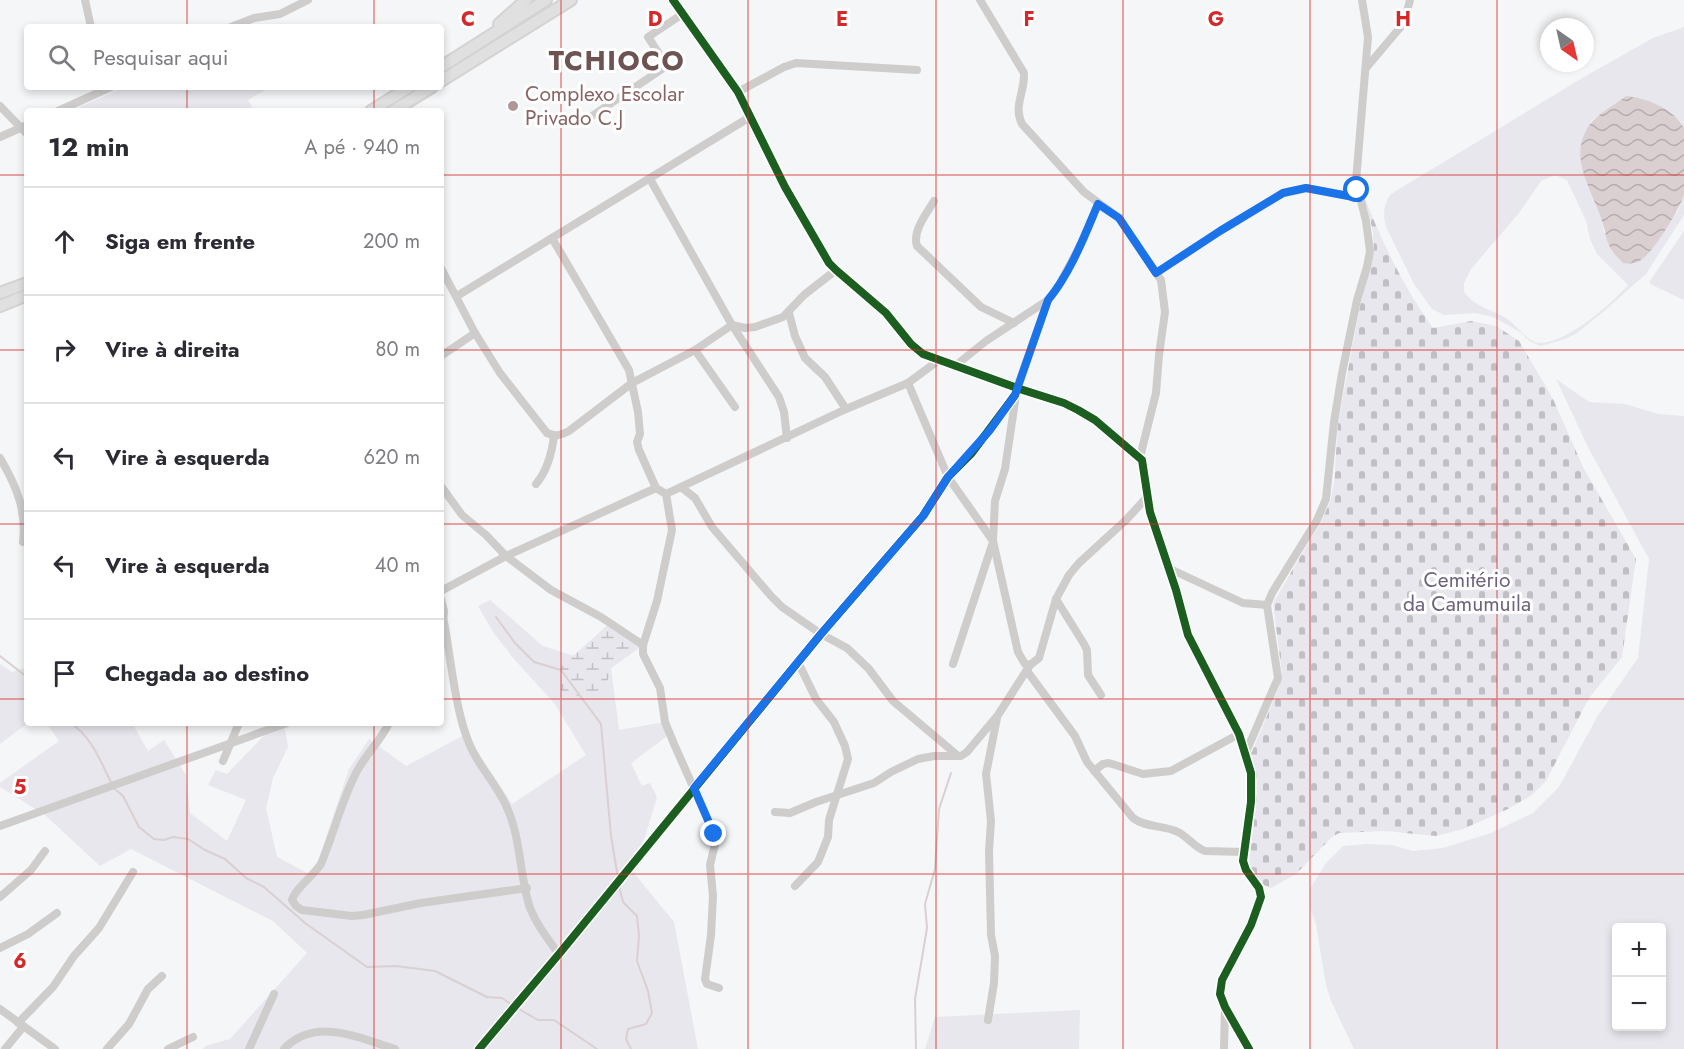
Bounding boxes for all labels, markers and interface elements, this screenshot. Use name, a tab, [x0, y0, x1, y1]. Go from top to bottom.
text: C	[461, 5, 475, 34]
text: D	[648, 5, 662, 34]
text: E	[836, 5, 848, 34]
text: F	[1023, 5, 1035, 34]
text: G	[1208, 5, 1224, 34]
text: H	[1395, 5, 1411, 34]
north arrow	[1540, 18, 1594, 72]
search box	[24, 24, 444, 90]
icon: search	[45, 41, 78, 74]
text: Pesquisar aqui	[93, 41, 228, 73]
district label: TCHIOCO	[549, 41, 685, 80]
place label: Complexo Escolar Privado C.J	[525, 79, 685, 133]
marker: Complexo Escolar Privado C.J	[506, 99, 520, 113]
text: 12 min	[48, 128, 130, 166]
text: A pé · 940 m	[304, 133, 420, 162]
route start	[1343, 176, 1369, 202]
icon: ahead	[48, 225, 81, 258]
text: Siga em frente	[105, 225, 255, 257]
text: 200 m	[363, 227, 420, 256]
icon: right	[48, 333, 81, 366]
text: Vire à direita	[105, 333, 240, 365]
text: 80 m	[375, 335, 420, 364]
icon: left	[48, 441, 81, 474]
text: Vire à esquerda	[105, 441, 270, 473]
text: 620 m	[364, 443, 420, 472]
icon: left	[48, 549, 81, 582]
text: Vire à esquerda	[105, 549, 270, 581]
text: 40 m	[375, 551, 420, 580]
park label: Cemitério da Camumuila	[1403, 565, 1531, 619]
icon: arrive	[48, 657, 81, 690]
text: Chegada ao destino	[105, 657, 309, 689]
text: 5	[14, 773, 27, 802]
route end	[700, 820, 726, 846]
map controls	[1612, 923, 1666, 1031]
button: +	[1612, 923, 1666, 977]
text: 6	[13, 947, 27, 976]
button: −	[1612, 977, 1666, 1031]

